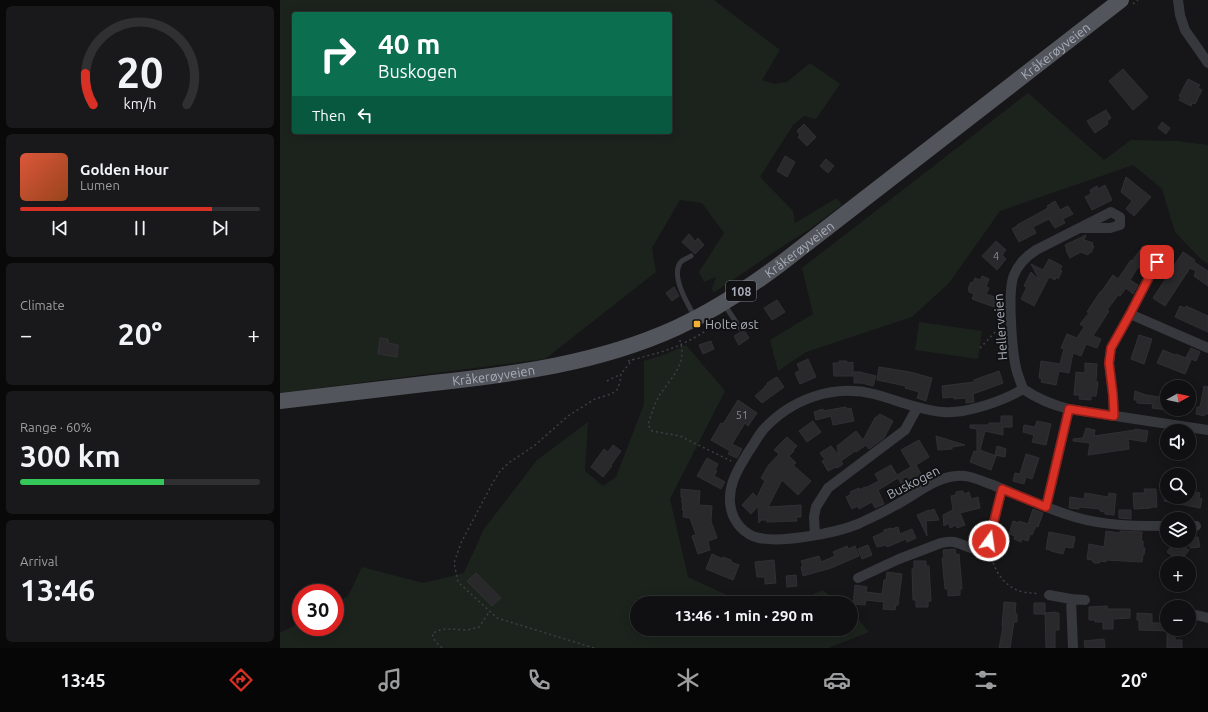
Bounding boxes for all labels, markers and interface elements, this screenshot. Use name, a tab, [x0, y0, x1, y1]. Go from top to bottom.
street label: Kråkerøyveien	[1018, 20, 1093, 82]
icon: right	[312, 28, 364, 80]
text: 40 m	[378, 28, 440, 59]
text: 20	[117, 49, 163, 96]
text: Buskogen	[378, 61, 457, 81]
text: km/h	[124, 96, 156, 112]
icon: left	[354, 104, 376, 126]
text: Then	[312, 107, 346, 124]
text: Golden Hour	[80, 161, 169, 178]
text: Lumen	[80, 178, 120, 192]
icon: previous	[49, 217, 71, 239]
icon: pause	[129, 217, 151, 239]
icon: next	[209, 217, 231, 239]
street label: Kråkerøyveien	[762, 218, 837, 280]
pin	[1140, 245, 1174, 279]
house number: 4	[993, 250, 999, 262]
icon: arrive	[1146, 251, 1168, 273]
road number: 108	[726, 281, 756, 301]
street label: Hellerveien	[991, 293, 1009, 361]
text: Climate	[20, 298, 65, 312]
text: 20°	[118, 317, 162, 351]
place label: Holte øst	[705, 317, 759, 331]
marker: Holte øst	[692, 319, 702, 329]
text: −	[20, 322, 32, 347]
text: +	[248, 322, 260, 347]
street label: Kråkerøyveien	[451, 363, 536, 388]
north arrow	[1160, 380, 1196, 416]
map controls	[1160, 380, 1196, 636]
house number: 51	[736, 409, 748, 421]
text: Range · 60%	[20, 420, 92, 434]
button: sound	[1160, 424, 1196, 460]
text: 300 km	[20, 439, 121, 473]
street label: Buskogen	[884, 463, 942, 501]
button: search	[1160, 468, 1196, 504]
button: layers	[1160, 512, 1196, 548]
position arrow	[968, 520, 1010, 562]
text: Arrival	[20, 554, 58, 568]
button: +	[1160, 556, 1196, 592]
text: 13:46	[20, 573, 95, 607]
speed limit sign: 30	[292, 584, 344, 636]
button: −	[1160, 600, 1196, 636]
text: 13:46 · 1 min · 290 m	[675, 607, 813, 624]
icon: directions	[227, 666, 255, 694]
icon: music	[376, 666, 404, 694]
icon: phone	[525, 666, 553, 694]
icon: climate	[674, 666, 702, 694]
icon: car	[823, 666, 851, 694]
icon: filters	[972, 666, 1000, 694]
text: 13:45	[61, 670, 106, 690]
text: 20°	[1121, 670, 1147, 690]

